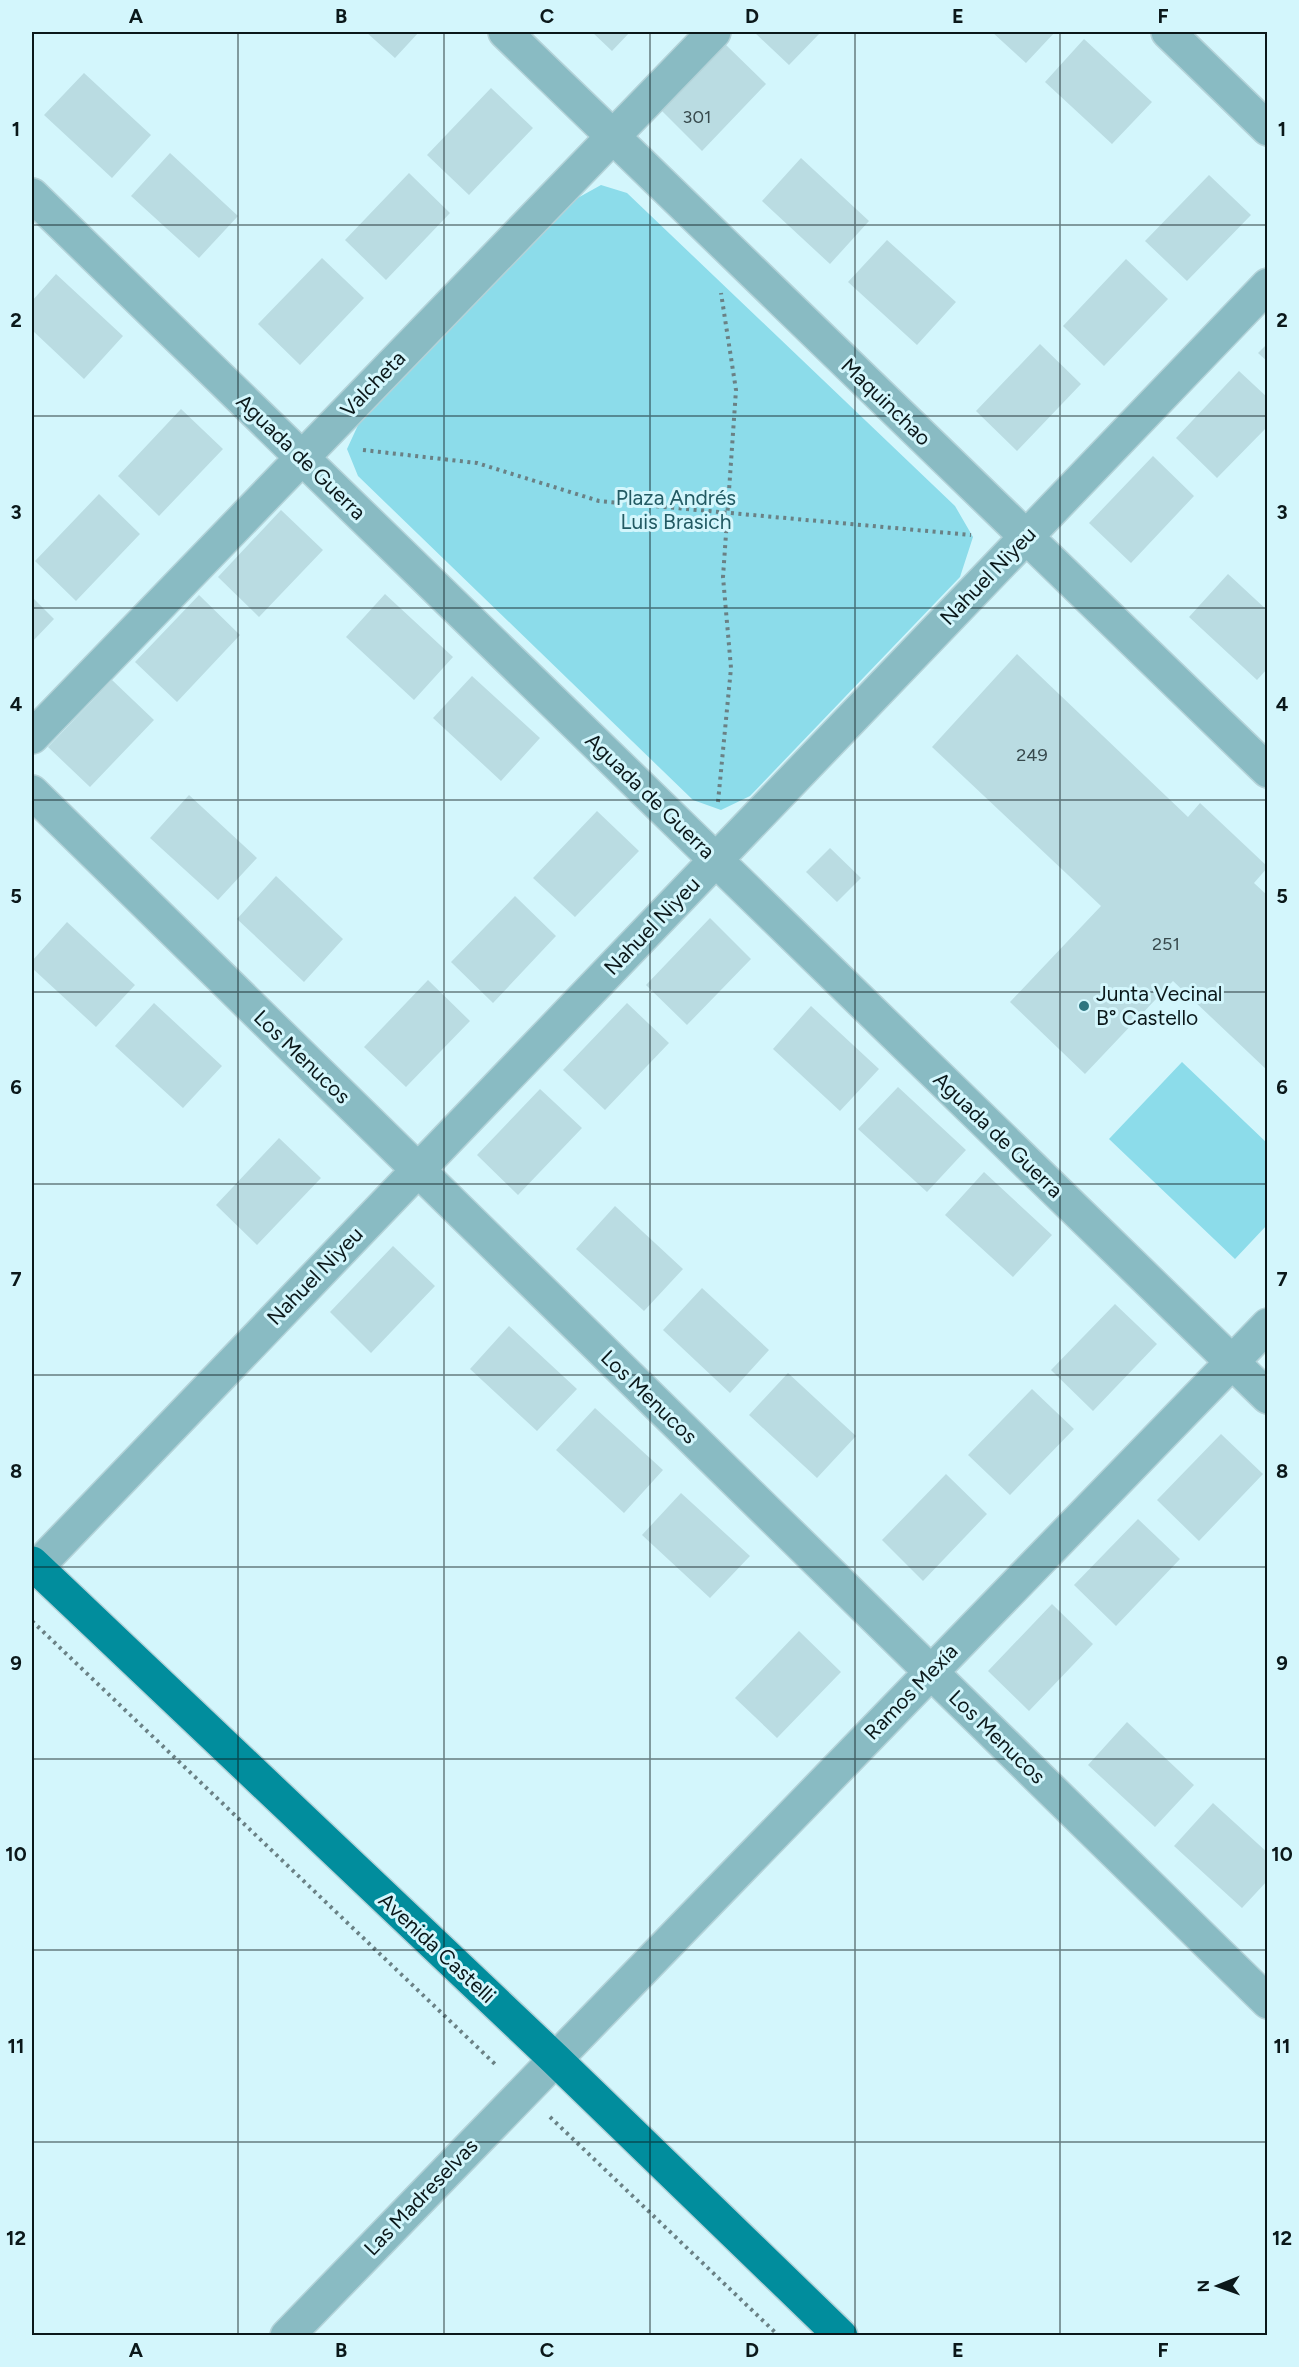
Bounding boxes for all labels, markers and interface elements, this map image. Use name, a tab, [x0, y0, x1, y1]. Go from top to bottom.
text: A	[129, 4, 144, 28]
text: B	[335, 4, 347, 28]
text: C	[540, 4, 554, 28]
text: D	[745, 4, 759, 28]
text: E	[952, 4, 964, 28]
text: F	[1157, 4, 1169, 28]
house number: 301	[683, 106, 711, 128]
text: 1	[12, 117, 20, 141]
text: 1	[1278, 117, 1286, 141]
text: 2	[10, 308, 22, 332]
text: 2	[1276, 308, 1288, 332]
street label: Valcheta	[335, 345, 410, 422]
street label: Maquinchao	[836, 353, 936, 451]
street label: Aguada de Guerra	[232, 389, 371, 525]
park label: Plaza Andrés Luis Brasich	[616, 485, 736, 534]
text: 3	[10, 500, 22, 524]
text: 3	[1276, 500, 1288, 524]
street label: Nahuel Niyeu	[935, 521, 1041, 630]
text: 4	[10, 692, 23, 716]
text: 4	[1276, 692, 1289, 716]
street label: Aguada de Guerra	[581, 728, 720, 864]
house number: 249	[1016, 744, 1048, 766]
street label: Nahuel Niyeu	[599, 871, 705, 980]
text: 5	[10, 884, 22, 908]
text: 5	[1276, 884, 1288, 908]
house number: 251	[1152, 933, 1180, 955]
place label: Junta Vecinal B° Castello	[1096, 981, 1223, 1030]
marker: Junta Vecinal B° Castello	[1077, 999, 1091, 1013]
street label: Los Menucos	[249, 1005, 356, 1109]
street label: Aguada de Guerra	[929, 1067, 1068, 1203]
text: 6	[10, 1075, 22, 1099]
text: 6	[1276, 1075, 1288, 1099]
street label: Nahuel Niyeu	[262, 1221, 368, 1330]
text: 7	[10, 1267, 22, 1291]
text: 7	[1276, 1267, 1288, 1291]
street label: Los Menucos	[596, 1345, 703, 1449]
text: 8	[10, 1459, 22, 1483]
text: 8	[1276, 1459, 1288, 1483]
street label: Ramos Mexía	[859, 1639, 963, 1745]
text: 9	[10, 1651, 22, 1675]
text: 9	[1276, 1651, 1288, 1675]
street label: Los Menucos	[944, 1685, 1051, 1789]
text: 10	[5, 1842, 27, 1866]
text: 10	[1271, 1842, 1293, 1866]
street label: Avenida Castelli	[374, 1887, 501, 2008]
text: 11	[8, 2034, 24, 2058]
text: 11	[1274, 2034, 1290, 2058]
street label: Las Madreselvas	[359, 2133, 483, 2260]
text: 12	[6, 2226, 26, 2250]
text: 12	[1272, 2226, 1292, 2250]
north arrow	[1188, 2256, 1248, 2316]
text: N	[1194, 2280, 1213, 2293]
text: A	[129, 2338, 144, 2362]
text: B	[335, 2338, 347, 2362]
text: C	[540, 2338, 554, 2362]
text: D	[745, 2338, 759, 2362]
text: E	[952, 2338, 964, 2362]
text: F	[1157, 2338, 1169, 2362]

